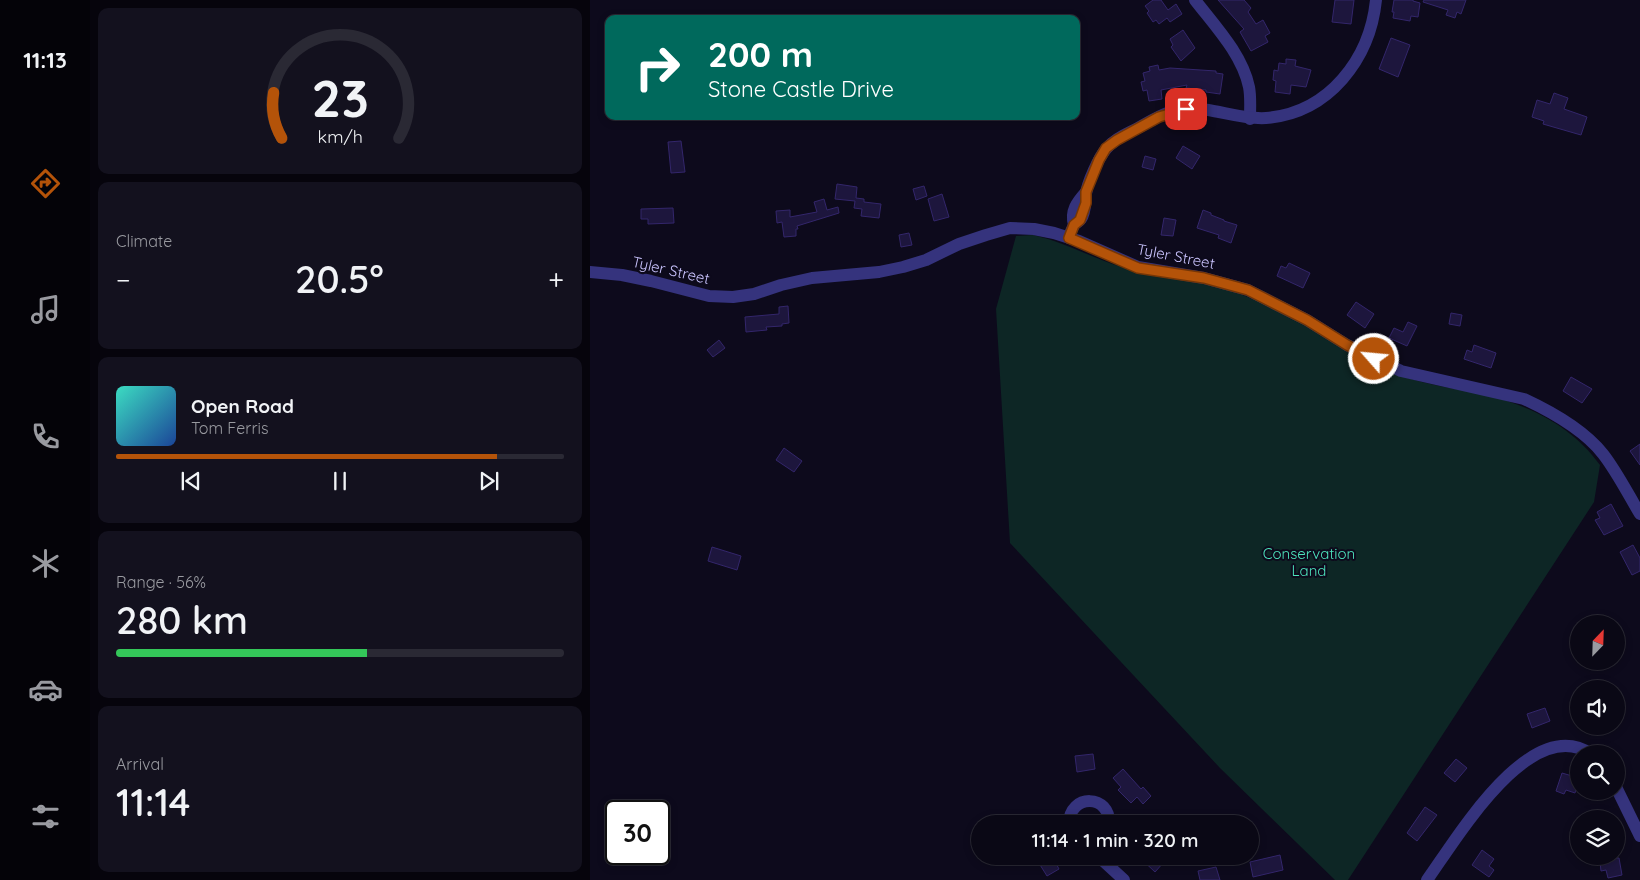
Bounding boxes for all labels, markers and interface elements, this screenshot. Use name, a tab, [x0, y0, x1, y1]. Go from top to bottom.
text: 200 m	[708, 32, 813, 76]
icon: right	[625, 35, 690, 100]
text: 11:13	[23, 46, 67, 74]
text: 23	[311, 65, 369, 130]
text: Stone Castle Drive	[708, 75, 894, 103]
pin	[1165, 88, 1207, 130]
icon: arrive	[1172, 95, 1200, 123]
text: km/h	[317, 125, 363, 147]
icon: directions	[28, 166, 63, 201]
text: Climate	[116, 231, 172, 251]
street label: Tyler Street	[1135, 239, 1217, 273]
street label: Tyler Street	[630, 252, 712, 288]
text: 20.5°	[295, 255, 384, 303]
text: −	[116, 262, 131, 297]
text: +	[548, 262, 564, 297]
icon: music	[28, 292, 63, 327]
position arrow	[1347, 332, 1399, 384]
text: Open Road	[191, 394, 294, 418]
text: Tom Ferris	[191, 418, 268, 438]
icon: phone	[28, 419, 63, 454]
icon: previous	[177, 467, 205, 495]
icon: pause	[326, 467, 354, 495]
icon: next	[475, 467, 503, 495]
park label: Conservation Land	[1263, 544, 1355, 580]
icon: climate	[28, 546, 63, 581]
text: Range · 56%	[116, 572, 206, 592]
text: 280 km	[116, 596, 248, 644]
north arrow	[1570, 615, 1625, 670]
map controls	[1570, 615, 1625, 865]
icon: car	[28, 672, 63, 707]
button: sound	[1570, 680, 1625, 735]
button: search	[1570, 745, 1625, 800]
text: Arrival	[116, 754, 164, 774]
text: 11:14	[116, 778, 190, 826]
icon: filters	[28, 799, 63, 834]
speed limit sign: 30	[605, 800, 670, 865]
button: layers	[1570, 810, 1625, 865]
text: 11:14 · 1 min · 320 m	[1031, 828, 1199, 852]

